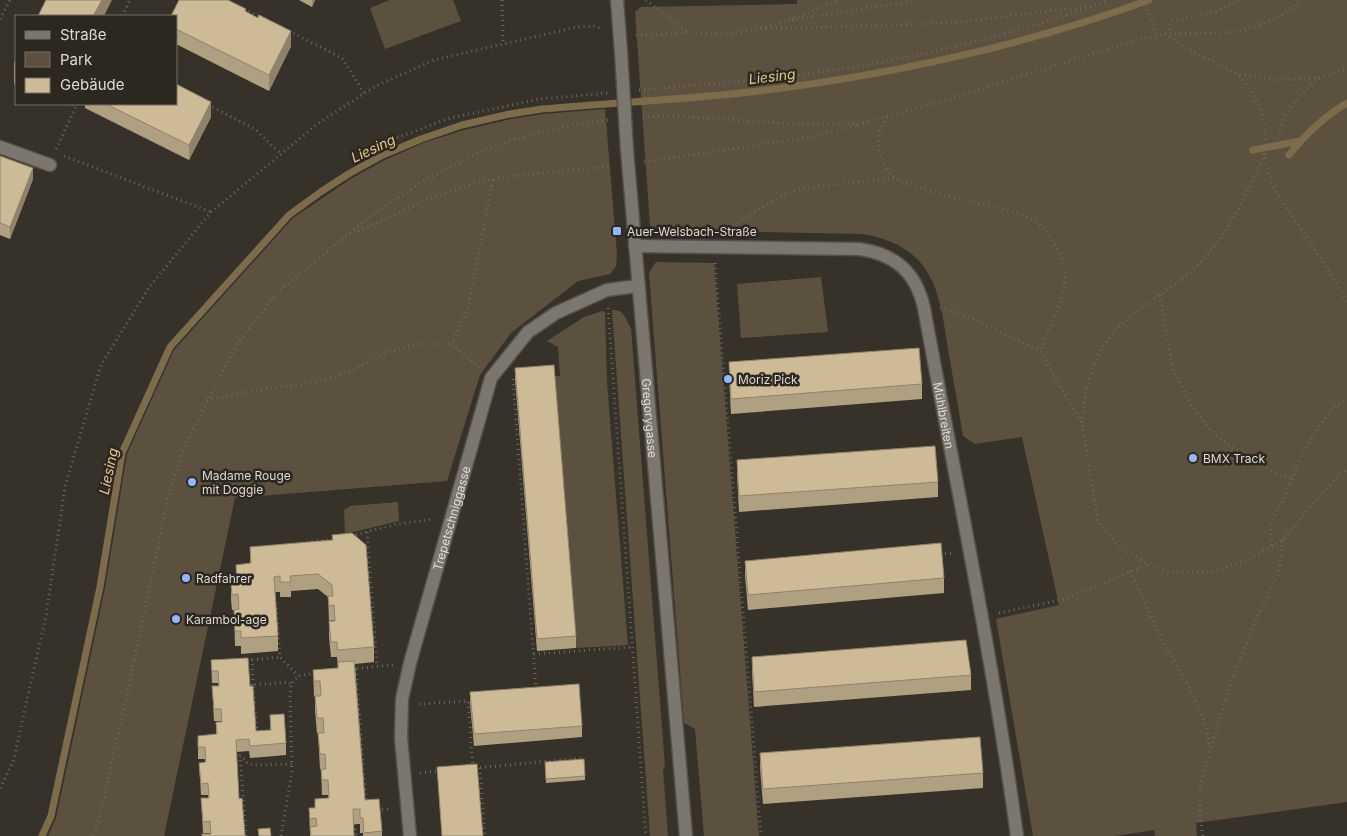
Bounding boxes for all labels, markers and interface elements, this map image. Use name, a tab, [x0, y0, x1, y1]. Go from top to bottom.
legend	[15, 15, 178, 105]
text: Straße	[60, 25, 107, 44]
text: Park	[60, 50, 93, 69]
water label: Liesing	[748, 65, 797, 87]
text: Gebäude	[60, 75, 125, 94]
water label: Liesing	[348, 130, 398, 166]
place label: Auer-Welsbach-Straße	[627, 224, 757, 239]
marker: Auer-Welsbach-Straße	[611, 225, 623, 237]
place label: Moriz Pick	[738, 372, 798, 387]
marker: Moriz Pick	[722, 373, 734, 385]
street label: Gregorygasse	[639, 378, 661, 458]
street label: Mühlbreiten	[930, 381, 958, 450]
water label: Liesing	[95, 446, 121, 496]
place label: BMX Track	[1203, 451, 1265, 466]
marker: BMX Track	[1187, 452, 1199, 464]
street label: Trepetschniggasse	[429, 464, 473, 572]
place label: Madame Rouge mit Doggie	[202, 468, 291, 497]
marker: Madame Rouge mit Doggie	[186, 476, 198, 488]
place label: Radfahrer	[196, 571, 252, 586]
marker: Radfahrer	[180, 572, 192, 584]
place label: Karambol-age	[186, 612, 267, 627]
marker: Karambol-age	[170, 613, 182, 625]

